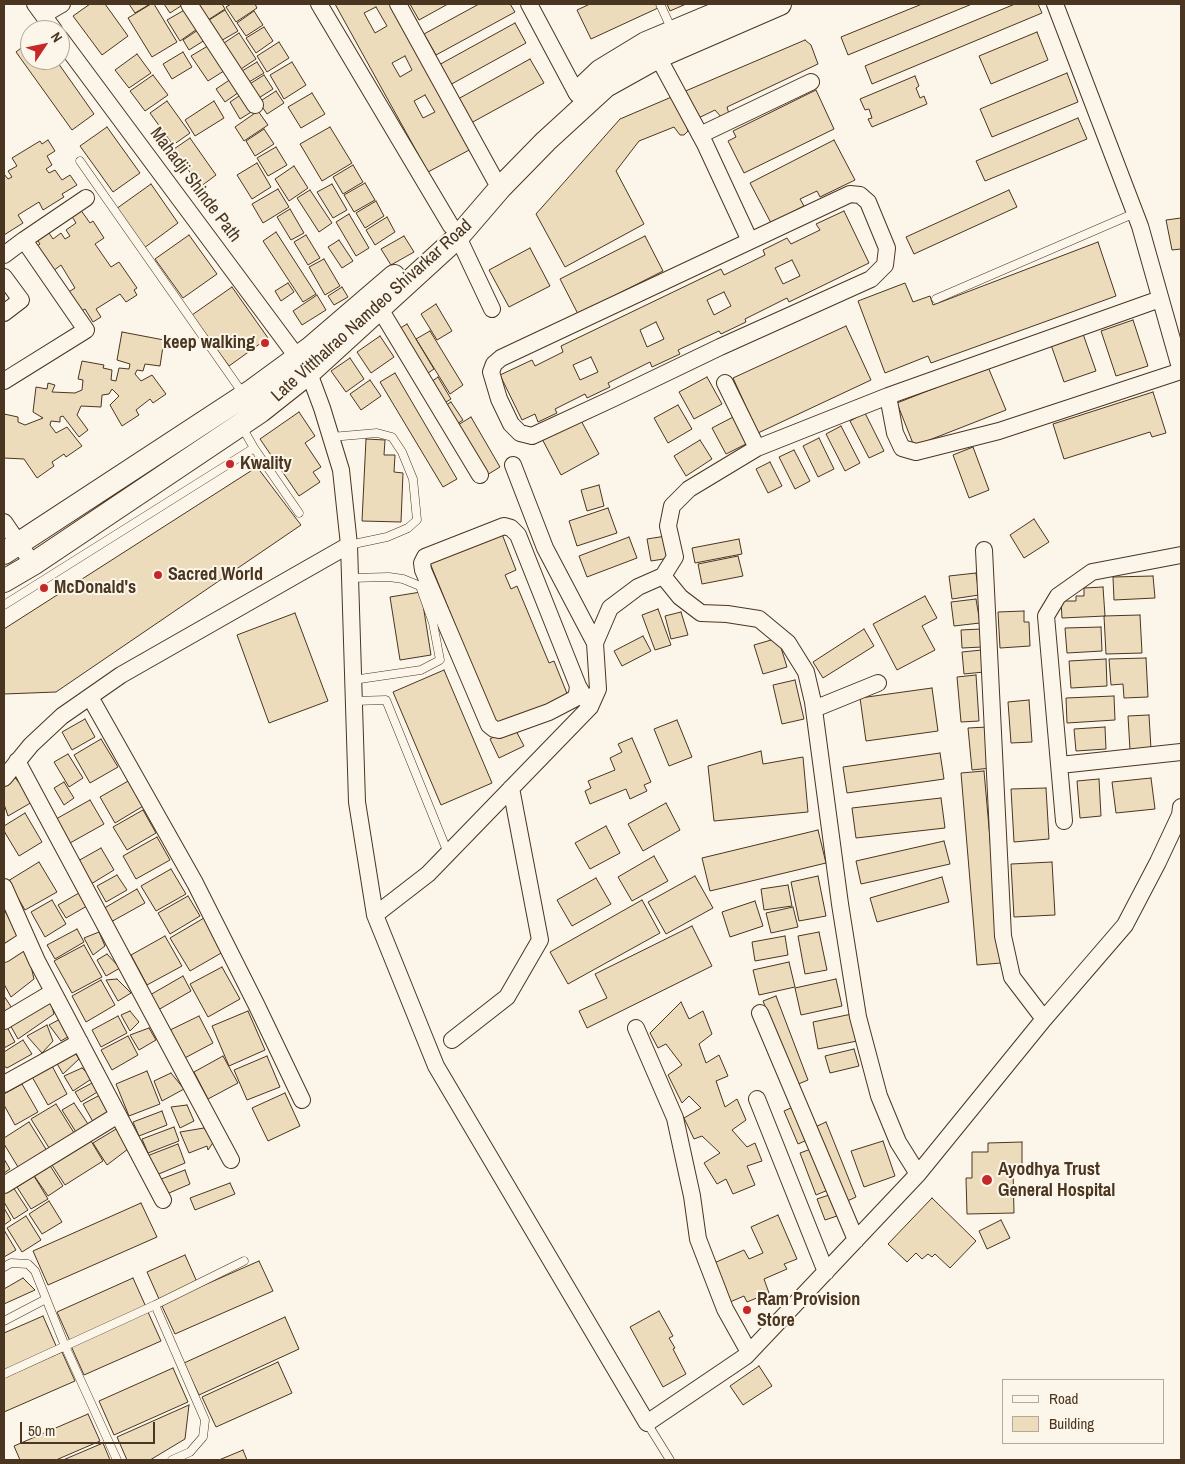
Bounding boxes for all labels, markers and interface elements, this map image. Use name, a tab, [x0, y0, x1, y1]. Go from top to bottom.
north arrow	[20, 20, 70, 70]
text: N	[47, 29, 66, 46]
street label: Mahadji Shinde Path	[145, 123, 245, 247]
street label: Late Vitthalrao Namdeo Shivarkar Road	[267, 215, 477, 407]
place label: keep walking	[163, 332, 255, 354]
marker: keep walking	[259, 337, 271, 349]
place label: Kwality	[240, 453, 292, 475]
marker: Kwality	[224, 458, 236, 470]
place label: Sacred World	[168, 564, 263, 586]
marker: Sacred World	[152, 569, 164, 581]
place label: McDonald's	[54, 577, 136, 599]
marker: McDonald's	[38, 582, 50, 594]
place label: Ayodhya Trust General Hospital	[998, 1159, 1115, 1202]
marker: Ayodhya Trust General Hospital	[980, 1173, 994, 1187]
place label: Ram Provision Store	[757, 1289, 860, 1332]
marker: Ram Provision Store	[741, 1304, 753, 1316]
legend	[1002, 1379, 1165, 1444]
text: Road	[1049, 1388, 1078, 1409]
scale bar	[22, 1412, 158, 1444]
text: Building	[1049, 1413, 1094, 1434]
text: 50 m	[28, 1420, 55, 1441]

